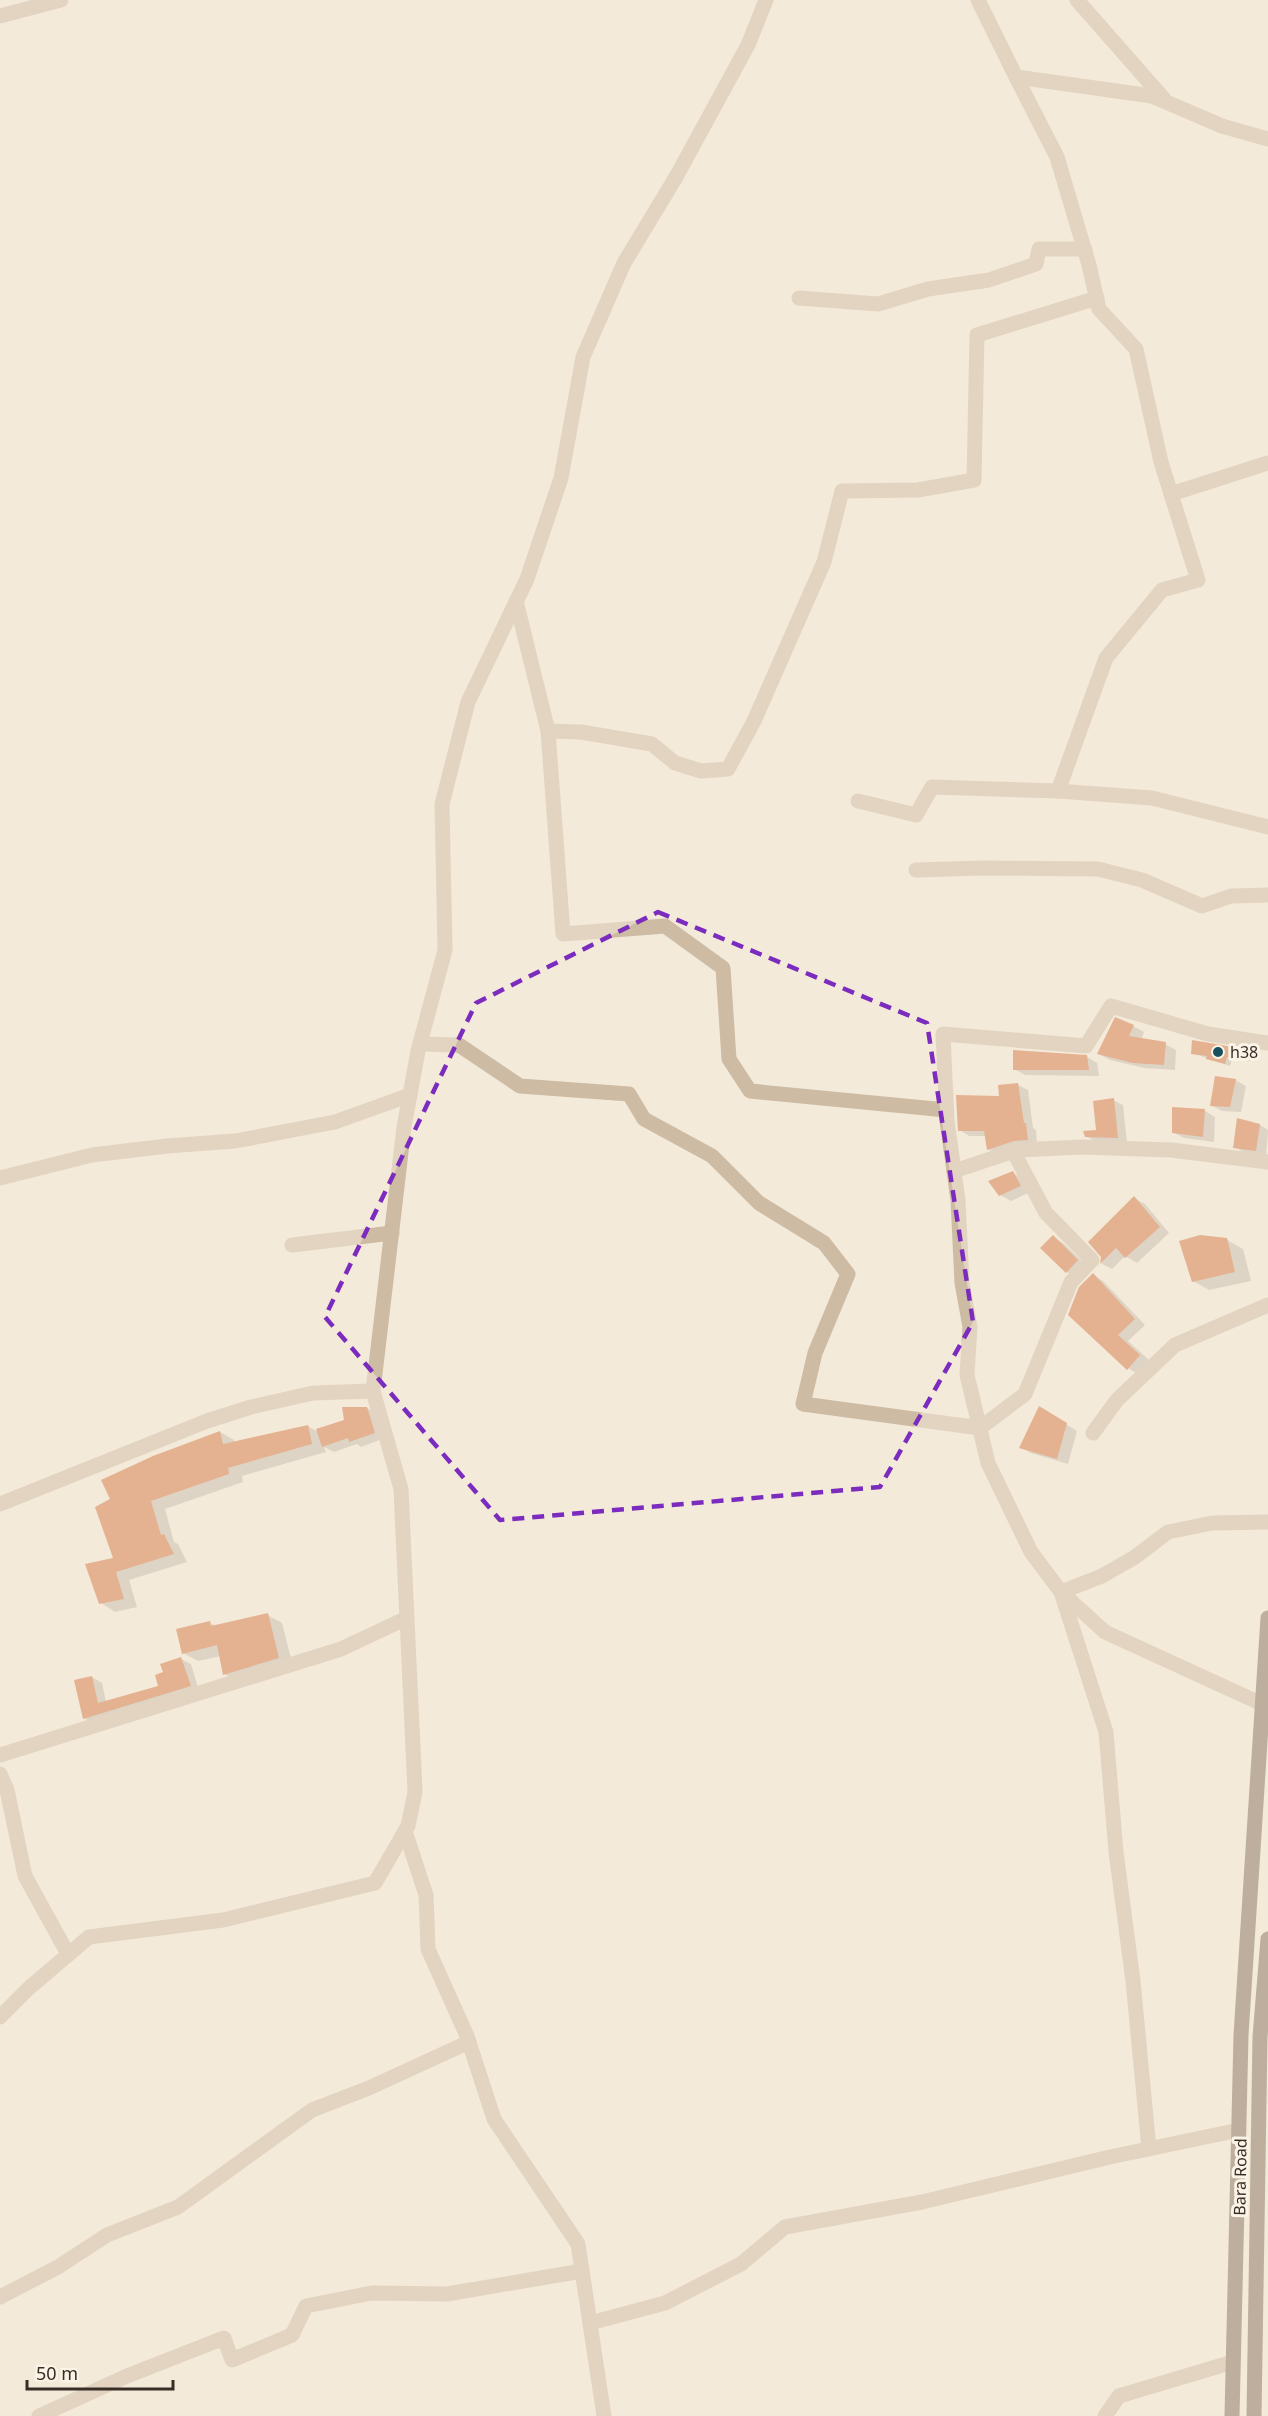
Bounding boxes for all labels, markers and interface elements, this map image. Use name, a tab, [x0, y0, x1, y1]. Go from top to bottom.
place label: h38	[1230, 1041, 1258, 1063]
marker: h38	[1211, 1045, 1225, 1059]
street label: Bara Road	[1228, 2138, 1252, 2216]
scale bar	[27, 2353, 172, 2391]
text: 50 m	[36, 2361, 78, 2385]

